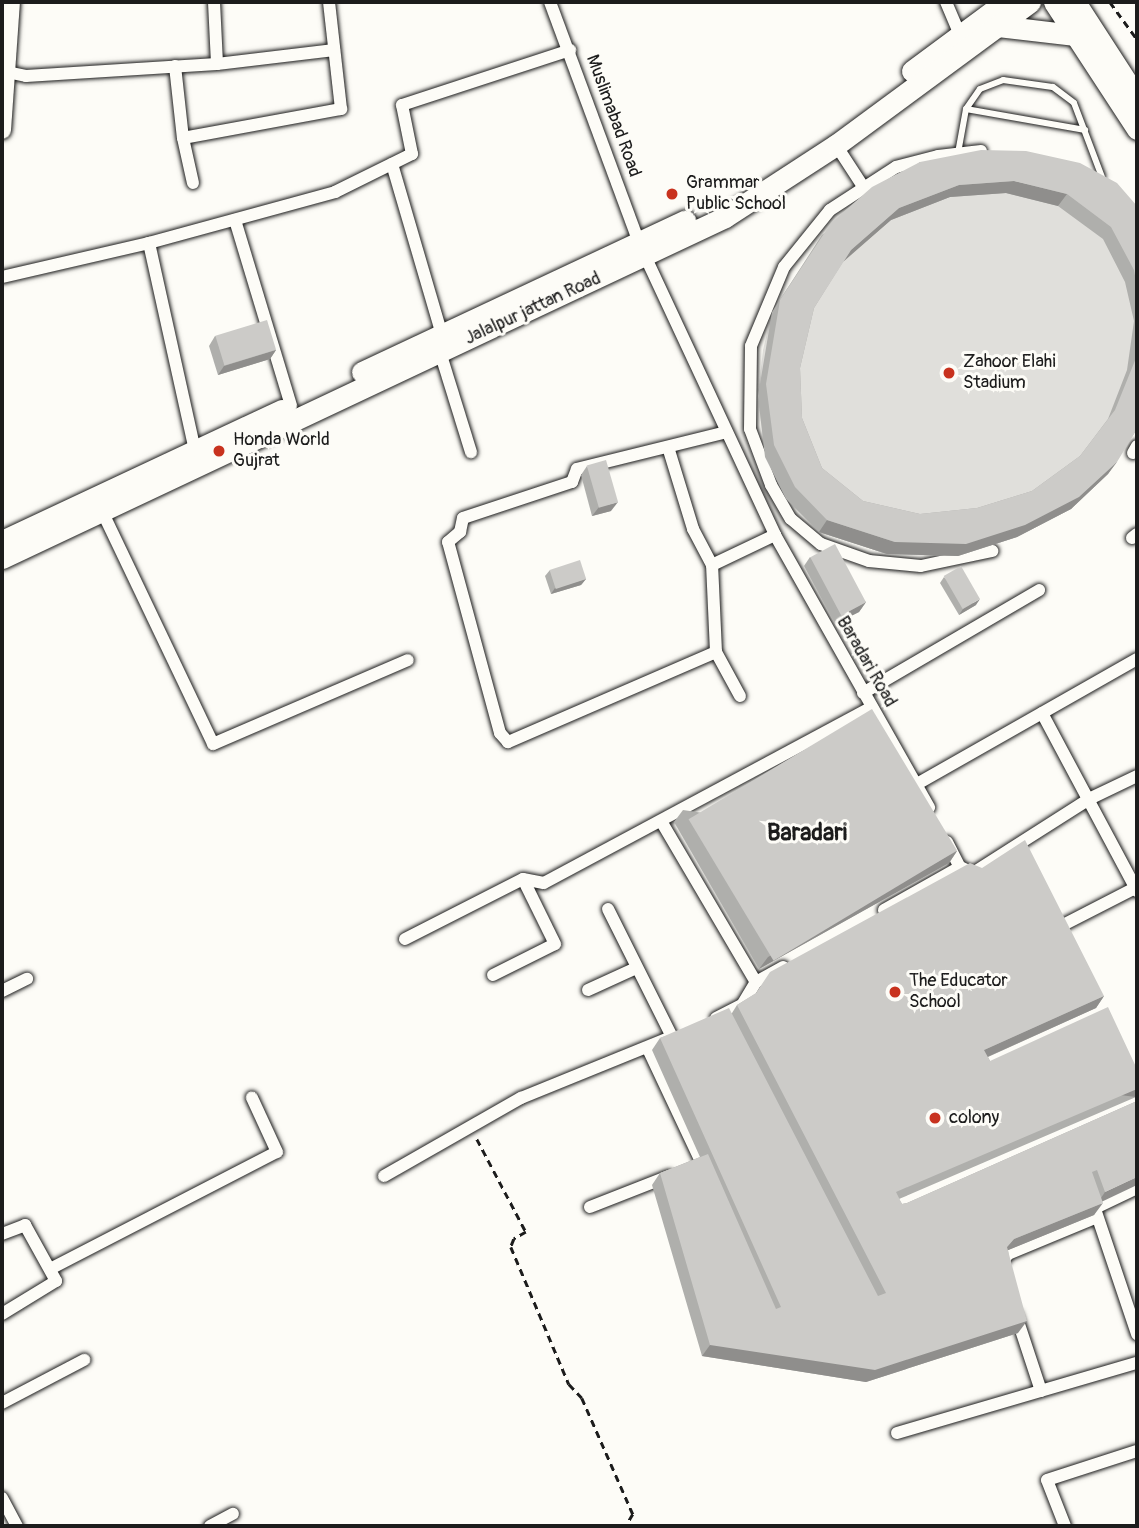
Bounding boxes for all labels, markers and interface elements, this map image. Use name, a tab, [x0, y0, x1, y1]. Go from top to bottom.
street label: Muslimabad Road	[581, 52, 645, 180]
place label: Grammar Public School	[686, 173, 786, 216]
marker: Grammar Public School	[664, 186, 680, 202]
street label: Jalalpur jattan Road	[462, 268, 604, 350]
place label: Zahoor Elahi Stadium	[963, 352, 1056, 394]
marker: Zahoor Elahi Stadium	[941, 365, 957, 381]
place label: Honda World Gujrat	[233, 430, 330, 472]
marker: Honda World Gujrat	[211, 443, 227, 459]
street label: Baradari Road	[831, 613, 901, 711]
district label: Baradari	[767, 819, 847, 847]
place label: The Educator School	[909, 971, 1008, 1014]
marker: The Educator School	[887, 984, 903, 1000]
place label: colony	[949, 1107, 999, 1129]
marker: colony	[927, 1110, 943, 1126]

